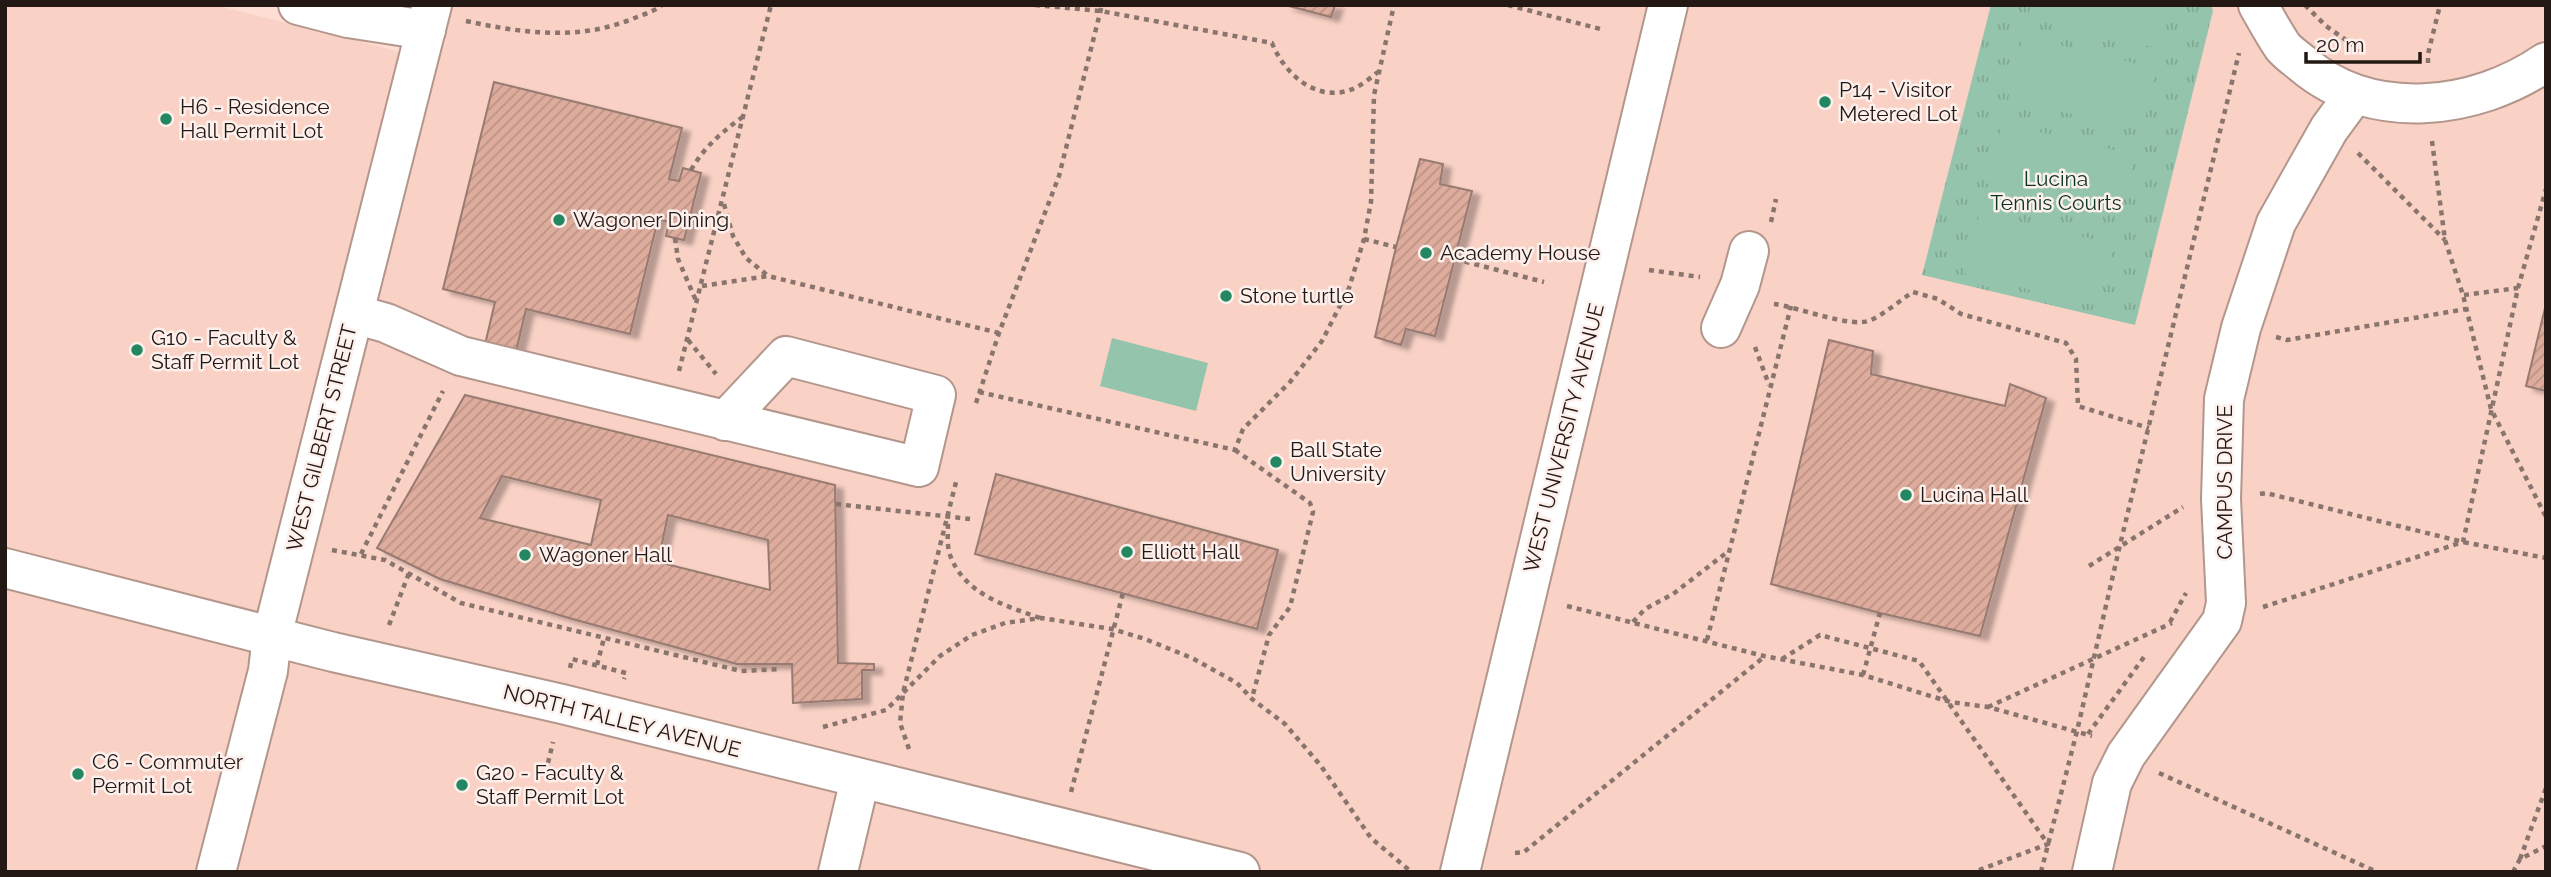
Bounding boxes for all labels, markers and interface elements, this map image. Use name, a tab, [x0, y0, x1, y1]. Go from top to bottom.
scale bar	[2306, 21, 2420, 65]
text: 20 m	[2316, 32, 2364, 57]
place label: P14 - Visitor Metered Lot	[1839, 77, 1958, 126]
place label: H6 - Residence Hall Permit Lot	[180, 94, 330, 143]
marker: P14 - Visitor Metered Lot	[1817, 94, 1833, 110]
marker: H6 - Residence Hall Permit Lot	[158, 111, 174, 127]
park label: Lucina Tennis Courts	[1990, 166, 2122, 215]
place label: Wagoner Dining	[573, 207, 729, 232]
marker: Wagoner Dining	[551, 212, 567, 228]
place label: Academy House	[1440, 240, 1600, 265]
marker: Academy House	[1418, 245, 1434, 261]
place label: Stone turtle	[1240, 283, 1354, 308]
marker: Stone turtle	[1218, 288, 1234, 304]
street label: WEST UNIVERSITY AVENUE	[1518, 301, 1609, 575]
street label: WEST GILBERT STREET	[281, 322, 362, 554]
place label: G10 - Faculty & Staff Permit Lot	[151, 325, 299, 374]
marker: G10 - Faculty & Staff Permit Lot	[129, 342, 145, 358]
street label: CAMPUS DRIVE	[2212, 405, 2237, 559]
place label: Ball State University	[1290, 437, 1386, 486]
marker: Ball State University	[1268, 454, 1284, 470]
place label: Lucina Hall	[1920, 482, 2028, 507]
marker: Lucina Hall	[1898, 487, 1914, 503]
place label: Elliott Hall	[1141, 539, 1240, 564]
place label: Wagoner Hall	[539, 542, 672, 567]
marker: Elliott Hall	[1119, 544, 1135, 560]
marker: Wagoner Hall	[517, 547, 533, 563]
street label: NORTH TALLEY AVENUE	[501, 679, 743, 762]
place label: C6 - Commuter Permit Lot	[92, 749, 244, 798]
place label: G20 - Faculty & Staff Permit Lot	[476, 760, 624, 809]
marker: C6 - Commuter Permit Lot	[70, 766, 86, 782]
marker: G20 - Faculty & Staff Permit Lot	[454, 777, 470, 793]

